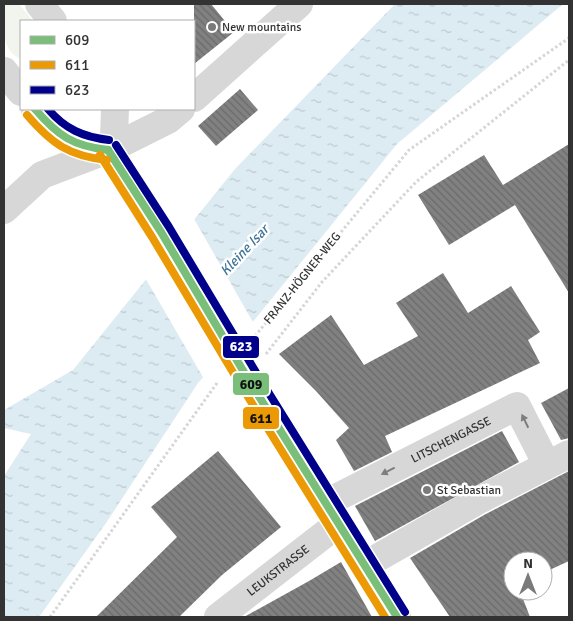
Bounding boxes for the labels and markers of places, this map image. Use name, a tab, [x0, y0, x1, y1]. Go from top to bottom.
place label: New mountains	[222, 20, 302, 35]
marker: New mountains	[206, 21, 218, 33]
place label: St Sebastian	[437, 483, 501, 498]
marker: St Sebastian	[421, 484, 433, 496]

